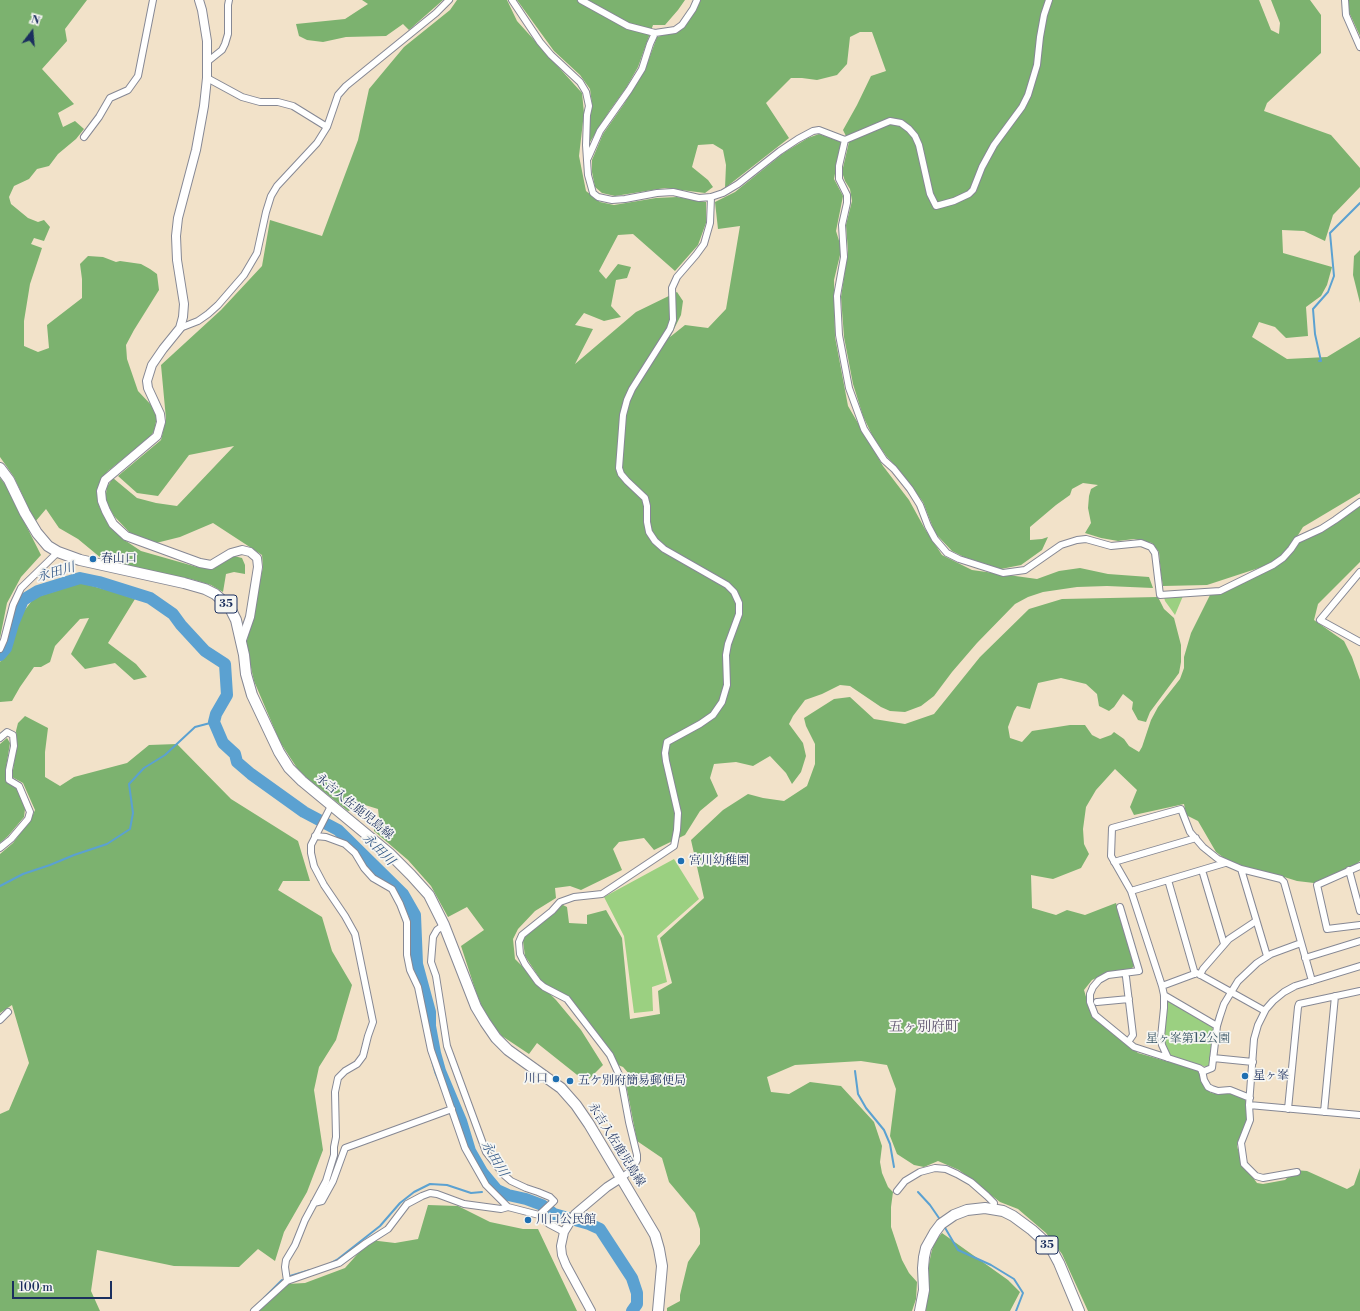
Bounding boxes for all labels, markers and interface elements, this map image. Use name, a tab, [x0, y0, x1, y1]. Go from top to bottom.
north arrow	[12, 12, 52, 52]
text: N	[29, 13, 41, 28]
place label: 春山口	[101, 552, 137, 566]
marker: 春山口	[88, 554, 98, 564]
water label: 永田川	[35, 560, 77, 586]
road number: 35	[215, 595, 237, 613]
street label: 永吉入佐鹿児島線	[312, 771, 396, 843]
water label: 永田川	[359, 831, 397, 869]
place label: 宮川幼稚園	[689, 854, 749, 868]
marker: 宮川幼稚園	[676, 856, 686, 866]
district label: 五ヶ別府町	[889, 1020, 959, 1036]
park label: 星ヶ峯第12公園	[1146, 1032, 1230, 1046]
place label: 星ヶ峯	[1253, 1069, 1289, 1083]
marker: 星ヶ峯	[1240, 1071, 1250, 1081]
place label: 川口	[524, 1072, 548, 1086]
marker: 川口	[551, 1074, 561, 1084]
place label: 五ケ別府簡易郵便局	[578, 1074, 686, 1088]
marker: 五ケ別府簡易郵便局	[565, 1076, 575, 1086]
street label: 永吉入佐鹿児島線	[584, 1100, 648, 1190]
water label: 永田川	[477, 1138, 511, 1180]
place label: 川口公民館	[536, 1213, 596, 1227]
marker: 川口公民館	[523, 1215, 533, 1225]
road number: 35	[1036, 1236, 1058, 1254]
scale bar	[14, 1273, 114, 1299]
text: 100 m	[19, 1280, 53, 1295]

